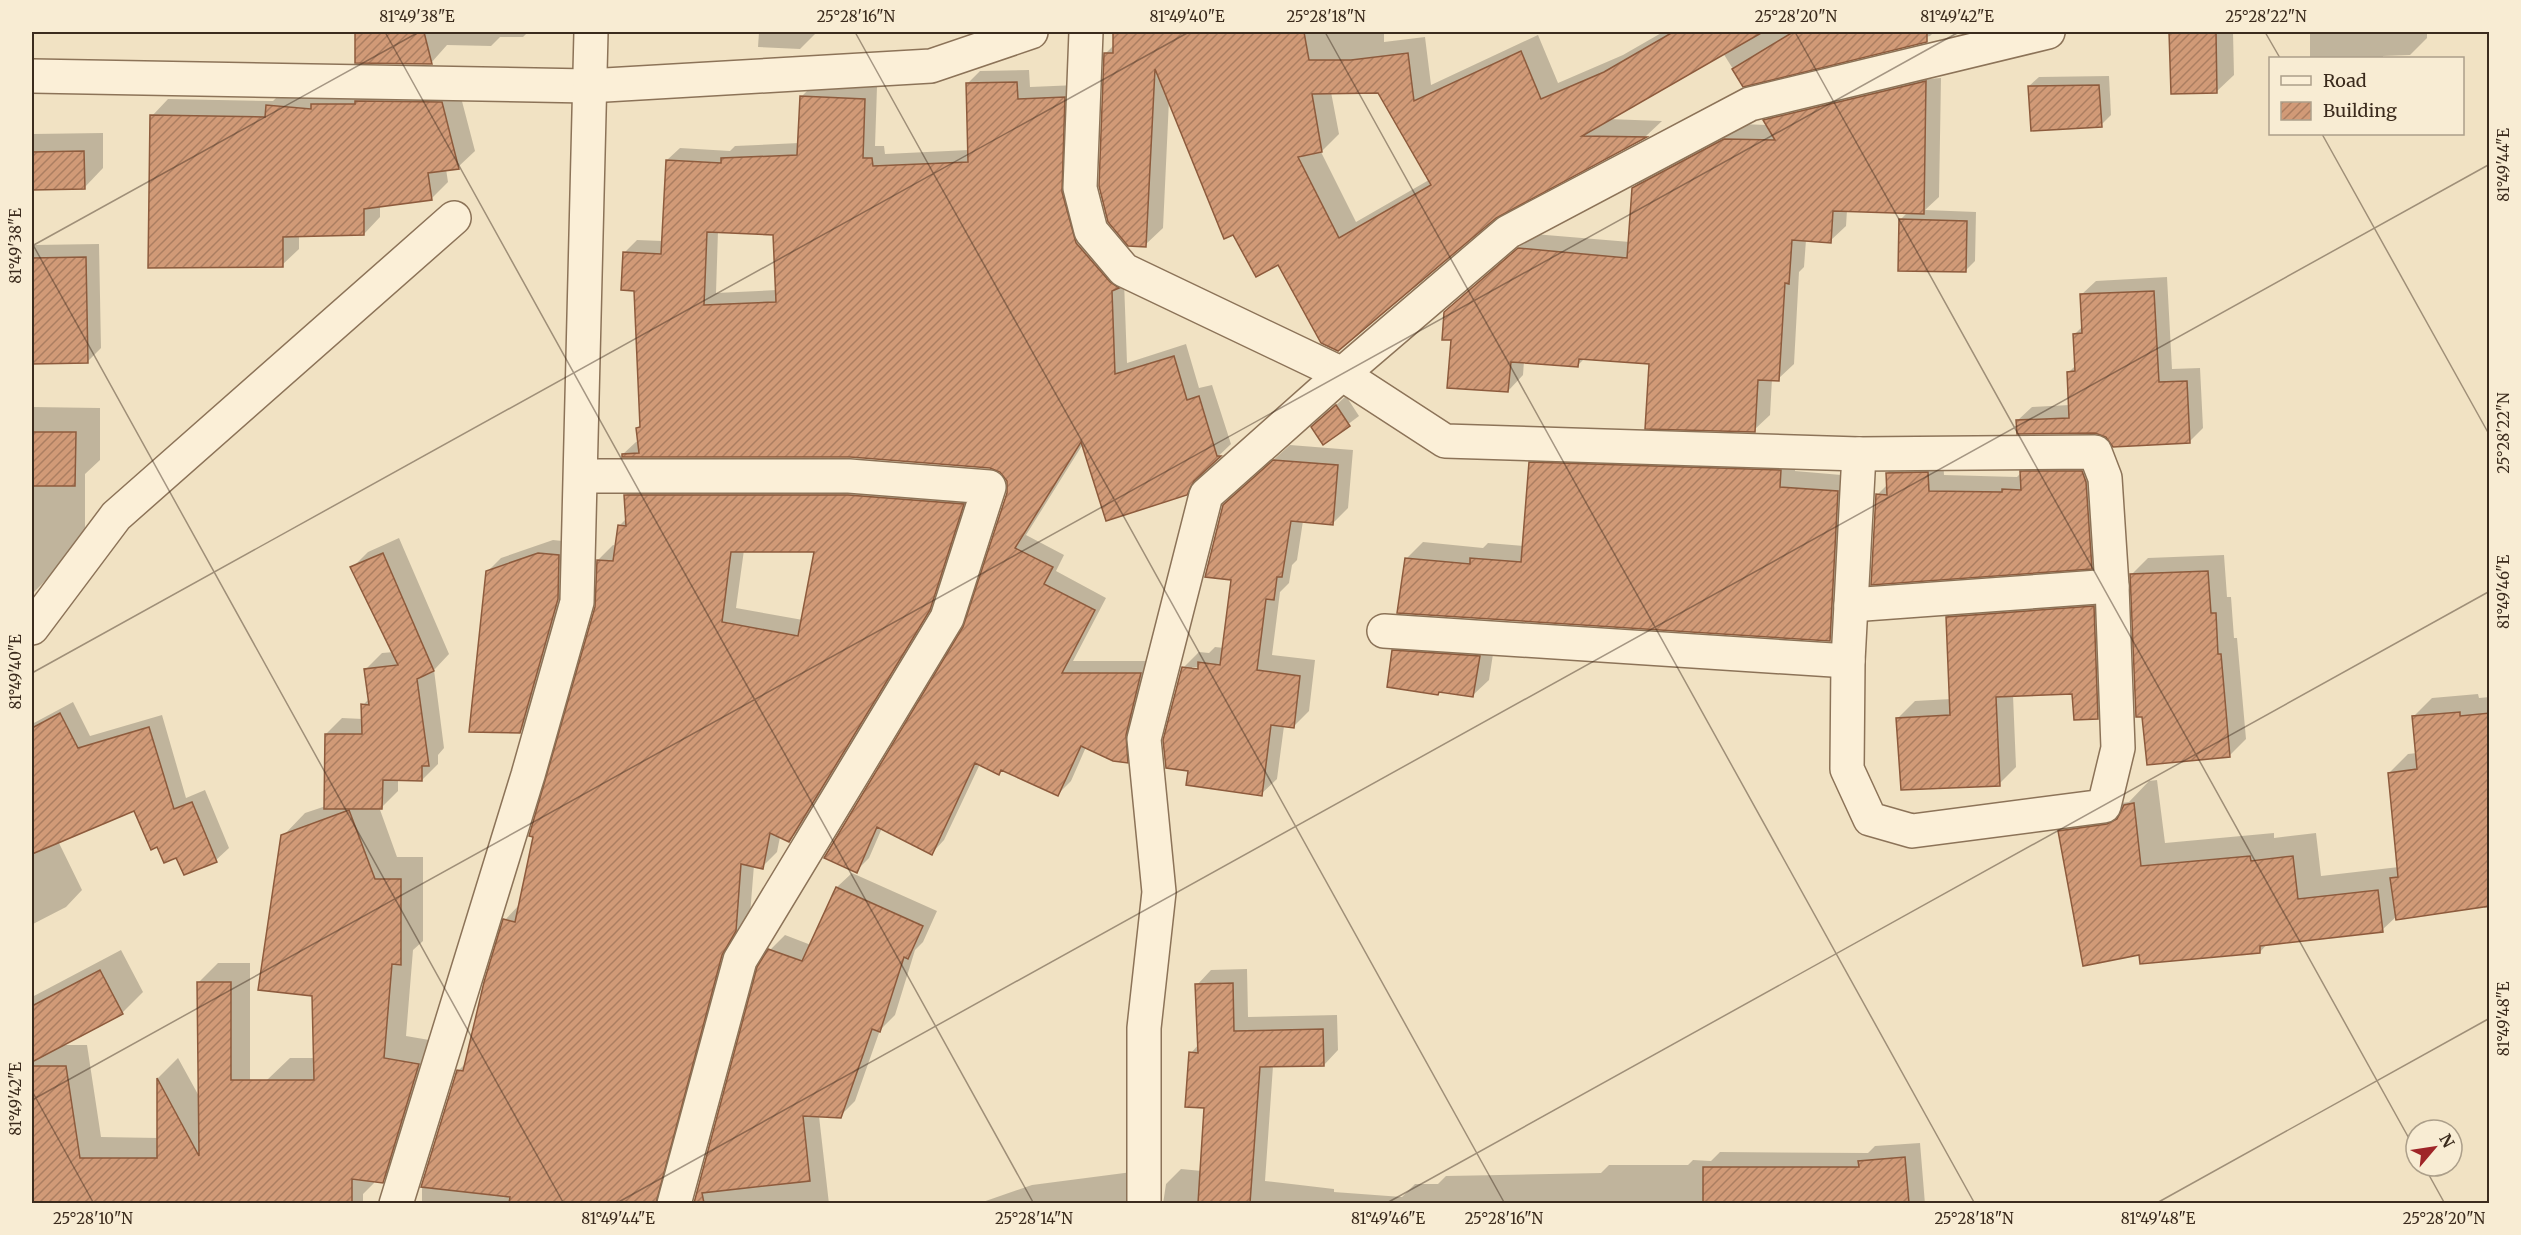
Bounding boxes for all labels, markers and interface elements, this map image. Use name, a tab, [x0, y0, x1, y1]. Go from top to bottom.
text: 81°49'38"E	[379, 7, 455, 26]
text: 25°28'16"N	[817, 7, 896, 26]
text: 81°49'40"E	[1149, 7, 1225, 26]
text: 25°28'18"N	[1286, 7, 1366, 26]
text: 25°28'20"N	[1755, 7, 1838, 26]
text: 81°49'42"E	[1920, 7, 1994, 26]
text: 25°28'22"N	[2225, 7, 2307, 26]
legend	[2269, 57, 2464, 135]
text: Road	[2323, 69, 2367, 92]
text: Building	[2323, 99, 2397, 122]
text: 81°49'44"E	[2494, 128, 2513, 202]
text: 81°49'38"E	[6, 208, 25, 284]
text: 25°28'22"N	[2494, 392, 2513, 474]
text: 81°49'46"E	[2494, 555, 2513, 629]
text: 81°49'40"E	[6, 634, 25, 710]
text: 81°49'48"E	[2494, 981, 2513, 1056]
text: 81°49'42"E	[6, 1062, 25, 1136]
north arrow	[2404, 1118, 2464, 1178]
text: N	[2435, 1130, 2459, 1151]
text: 25°28'10"N	[53, 1209, 133, 1228]
text: 81°49'44"E	[581, 1209, 655, 1228]
text: 25°28'14"N	[995, 1209, 1073, 1228]
text: 81°49'46"E	[1351, 1209, 1425, 1228]
text: 25°28'16"N	[1465, 1209, 1544, 1228]
text: 25°28'18"N	[1934, 1209, 2014, 1228]
text: 81°49'48"E	[2121, 1209, 2196, 1228]
text: 25°28'20"N	[2403, 1209, 2486, 1228]

